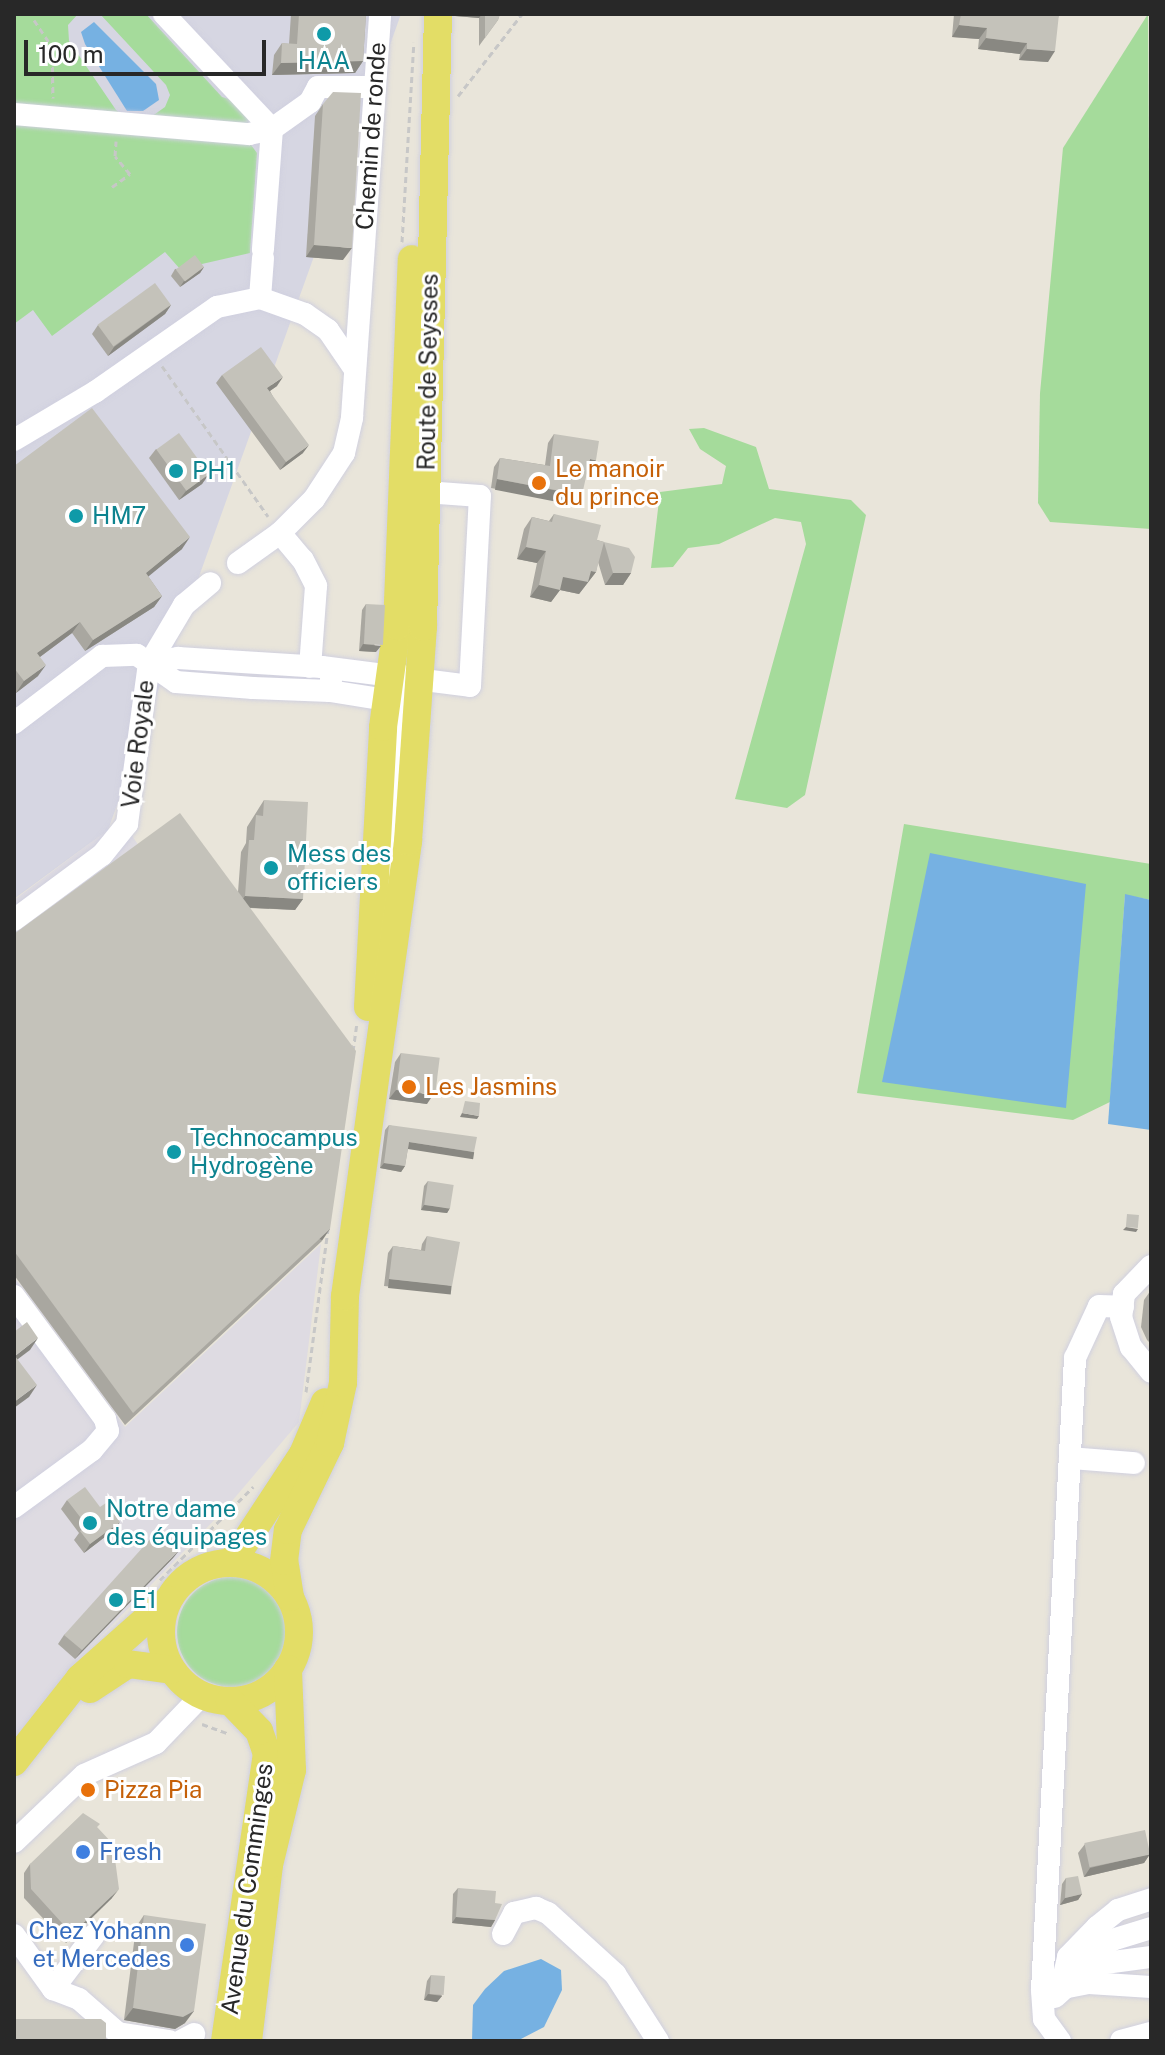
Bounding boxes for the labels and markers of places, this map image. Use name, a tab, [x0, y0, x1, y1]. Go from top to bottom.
marker: HAA	[315, 25, 333, 43]
place label: HAA	[298, 47, 350, 75]
place label: Le manoir du prince	[555, 455, 665, 511]
place label: PH1	[192, 457, 235, 485]
marker: PH1	[167, 462, 185, 480]
marker: Le manoir du prince	[530, 474, 548, 492]
place label: HM7	[92, 502, 146, 530]
marker: HM7	[67, 507, 85, 525]
place label: Mess des officiers	[287, 840, 392, 896]
marker: Mess des officiers	[262, 859, 280, 877]
place label: Les Jasmins	[425, 1073, 557, 1101]
marker: Les Jasmins	[400, 1078, 418, 1096]
place label: Technocampus Hydrogène	[190, 1124, 358, 1180]
marker: Technocampus Hydrogène	[165, 1143, 183, 1161]
place label: Notre dame des équipages	[106, 1495, 267, 1551]
marker: Notre dame des équipages	[81, 1514, 99, 1532]
place label: E1	[132, 1586, 157, 1614]
marker: E1	[107, 1591, 125, 1609]
place label: Pizza Pia	[104, 1776, 202, 1804]
marker: Pizza Pia	[79, 1781, 97, 1799]
place label: Fresh	[99, 1838, 162, 1866]
marker: Fresh	[74, 1843, 92, 1861]
place label: Chez Yohann et Mercedes	[29, 1917, 171, 1973]
marker: Chez Yohann et Mercedes	[178, 1936, 196, 1954]

